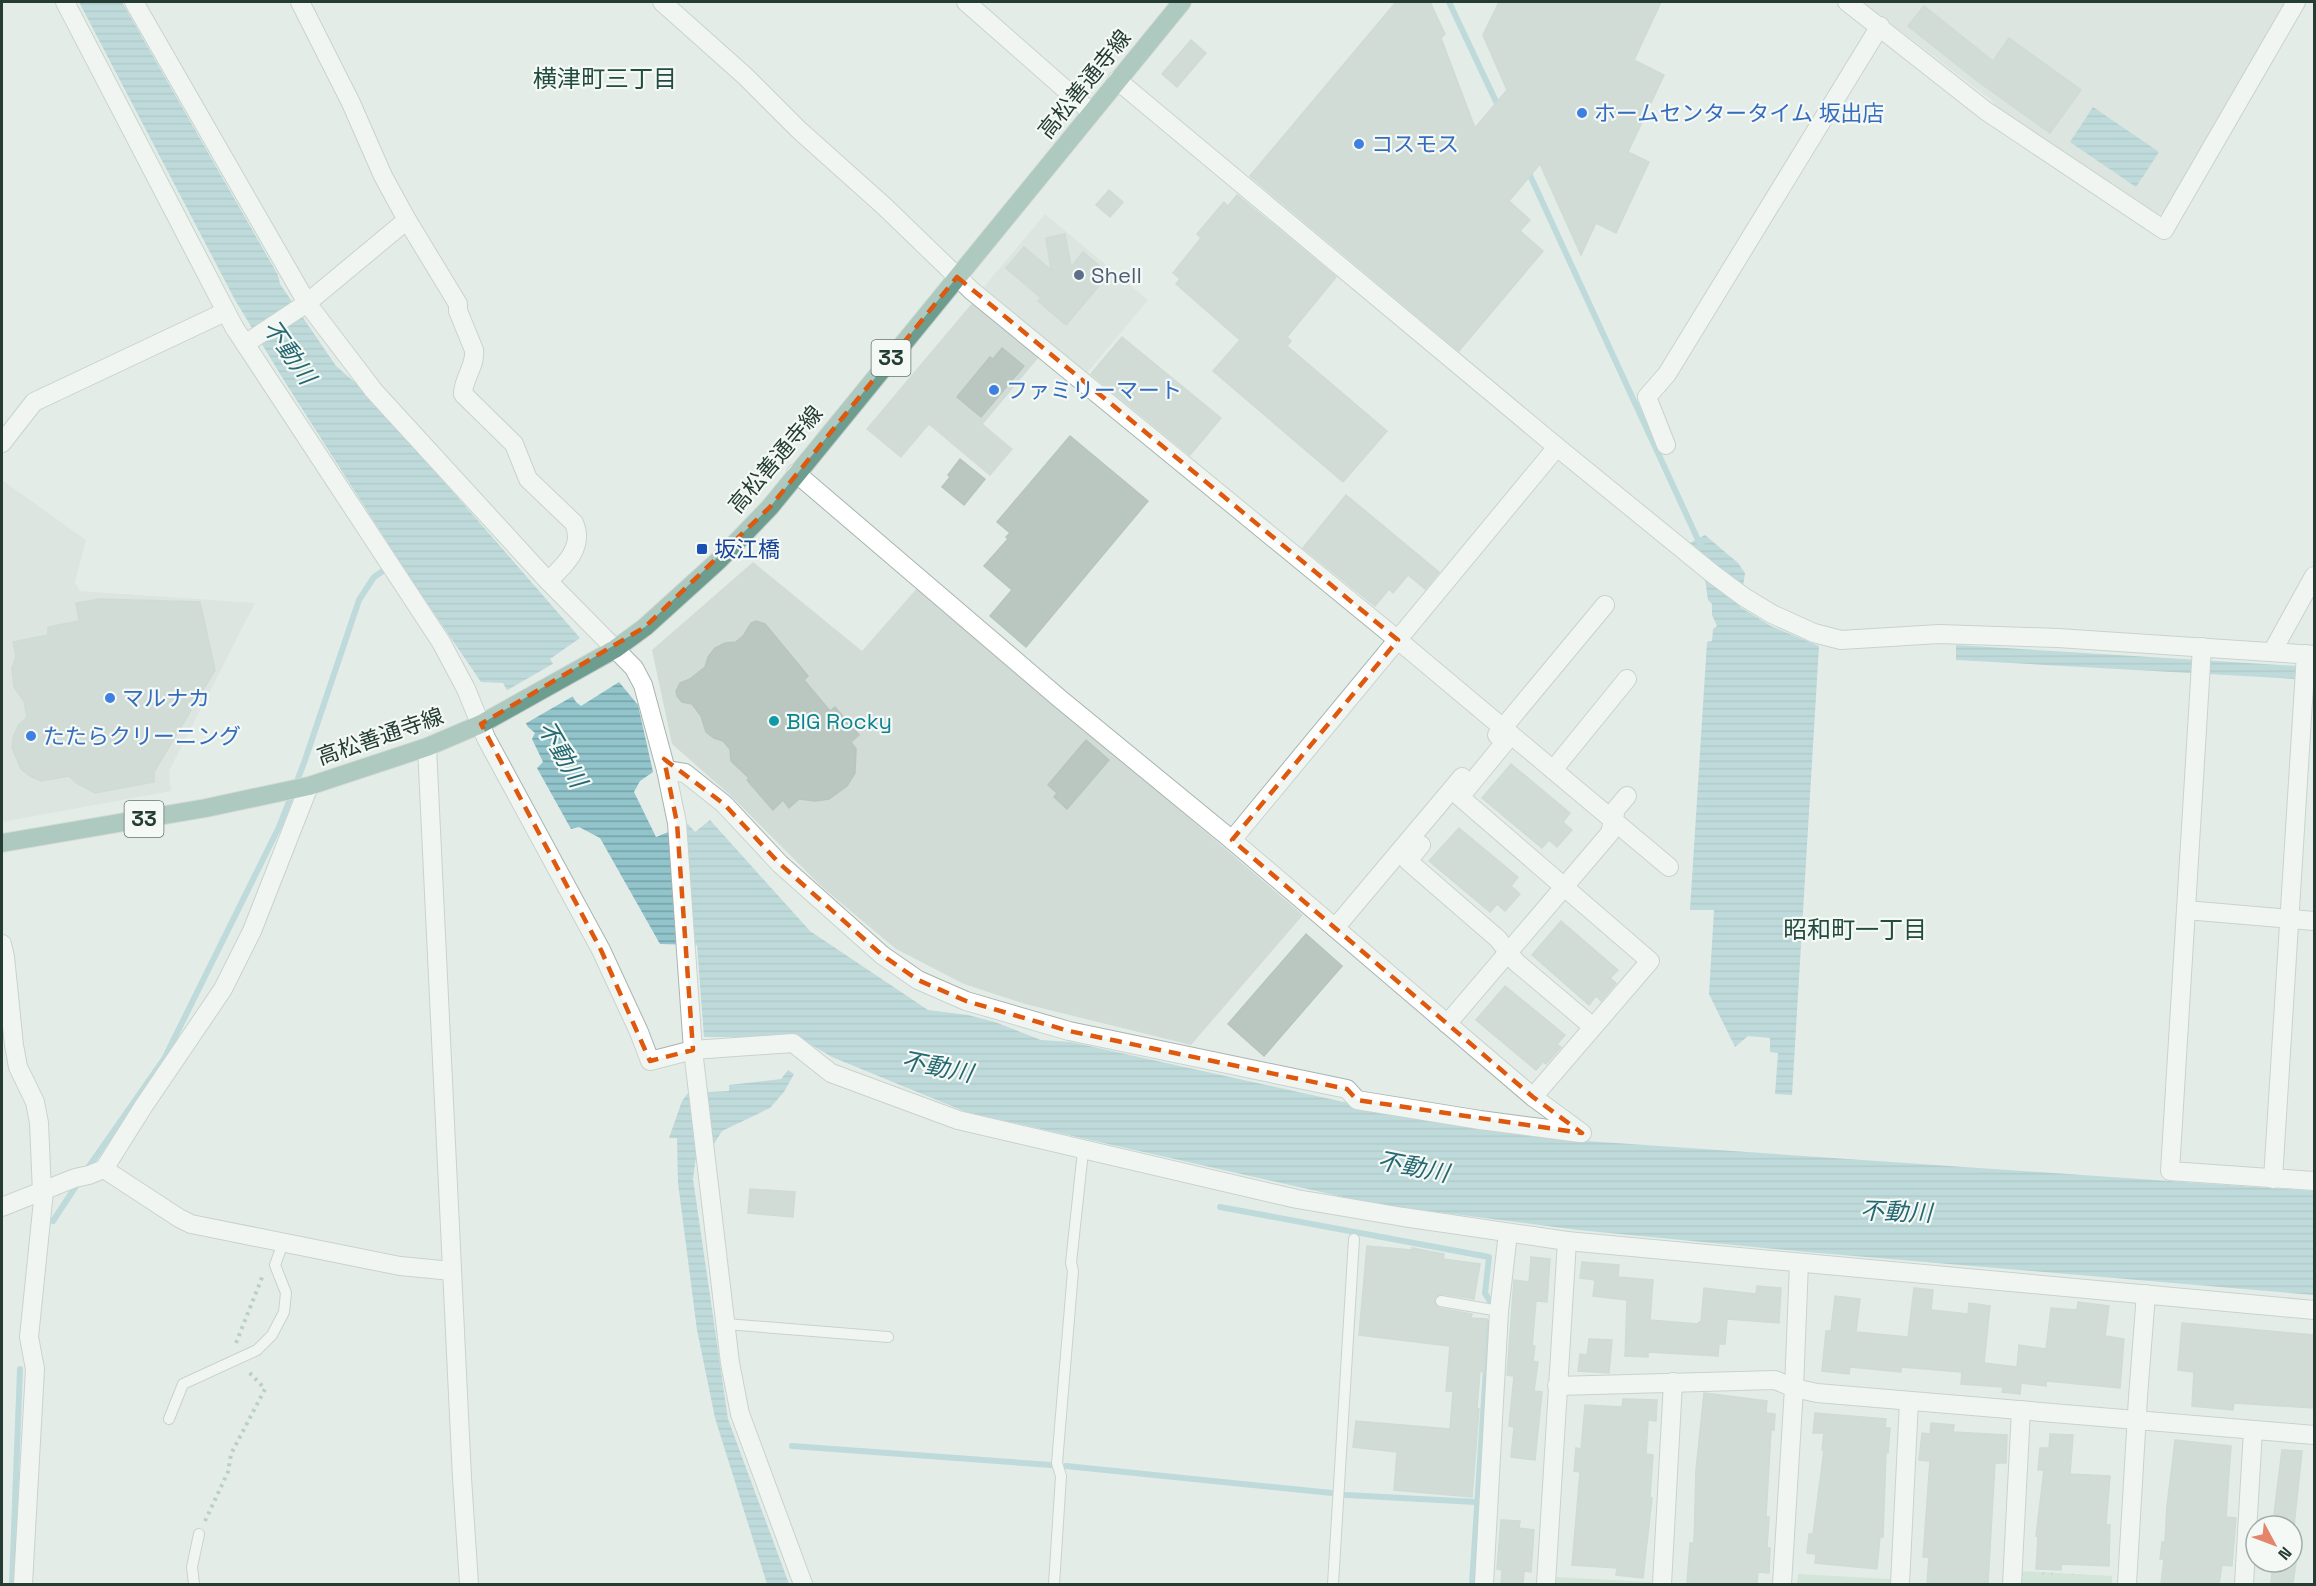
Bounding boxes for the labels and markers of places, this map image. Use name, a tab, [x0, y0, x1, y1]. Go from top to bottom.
place label: ホームセンタータイム 坂出店	[1594, 99, 1885, 127]
marker: ホームセンタータイム 坂出店	[1575, 106, 1589, 120]
place label: コスモス	[1371, 130, 1459, 158]
marker: コスモス	[1352, 137, 1366, 151]
place label: Shell	[1091, 261, 1142, 289]
marker: Shell	[1072, 268, 1086, 282]
place label: ファミリーマート	[1006, 376, 1182, 404]
marker: ファミリーマート	[987, 383, 1001, 397]
place label: 坂江橋	[714, 535, 780, 563]
marker: 坂江橋	[695, 542, 709, 556]
place label: マルナカ	[122, 684, 210, 712]
marker: マルナカ	[103, 691, 117, 705]
place label: BIG Rocky	[786, 707, 892, 735]
marker: BIG Rocky	[767, 714, 781, 728]
place label: たたらクリーニング	[43, 722, 241, 750]
marker: たたらクリーニング	[24, 729, 38, 743]

